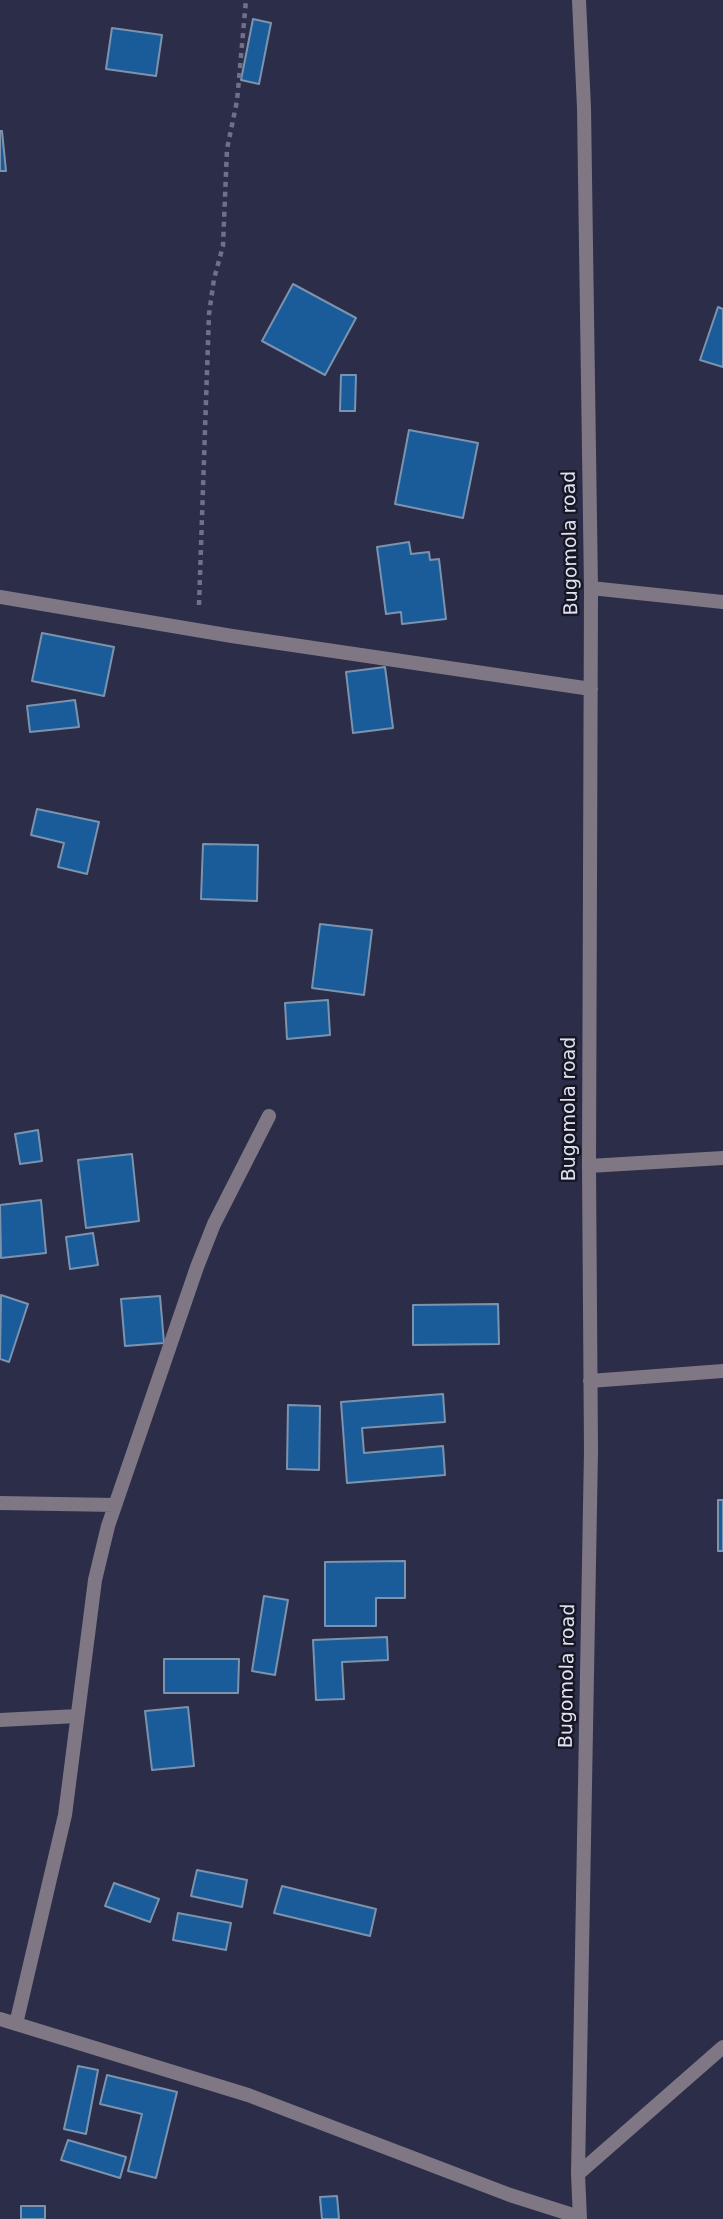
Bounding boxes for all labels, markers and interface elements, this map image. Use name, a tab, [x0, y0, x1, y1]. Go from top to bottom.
street label: Bugomola road	[558, 471, 584, 615]
street label: Bugomola road	[559, 1037, 581, 1181]
street label: Bugomola road	[555, 1604, 581, 1748]

